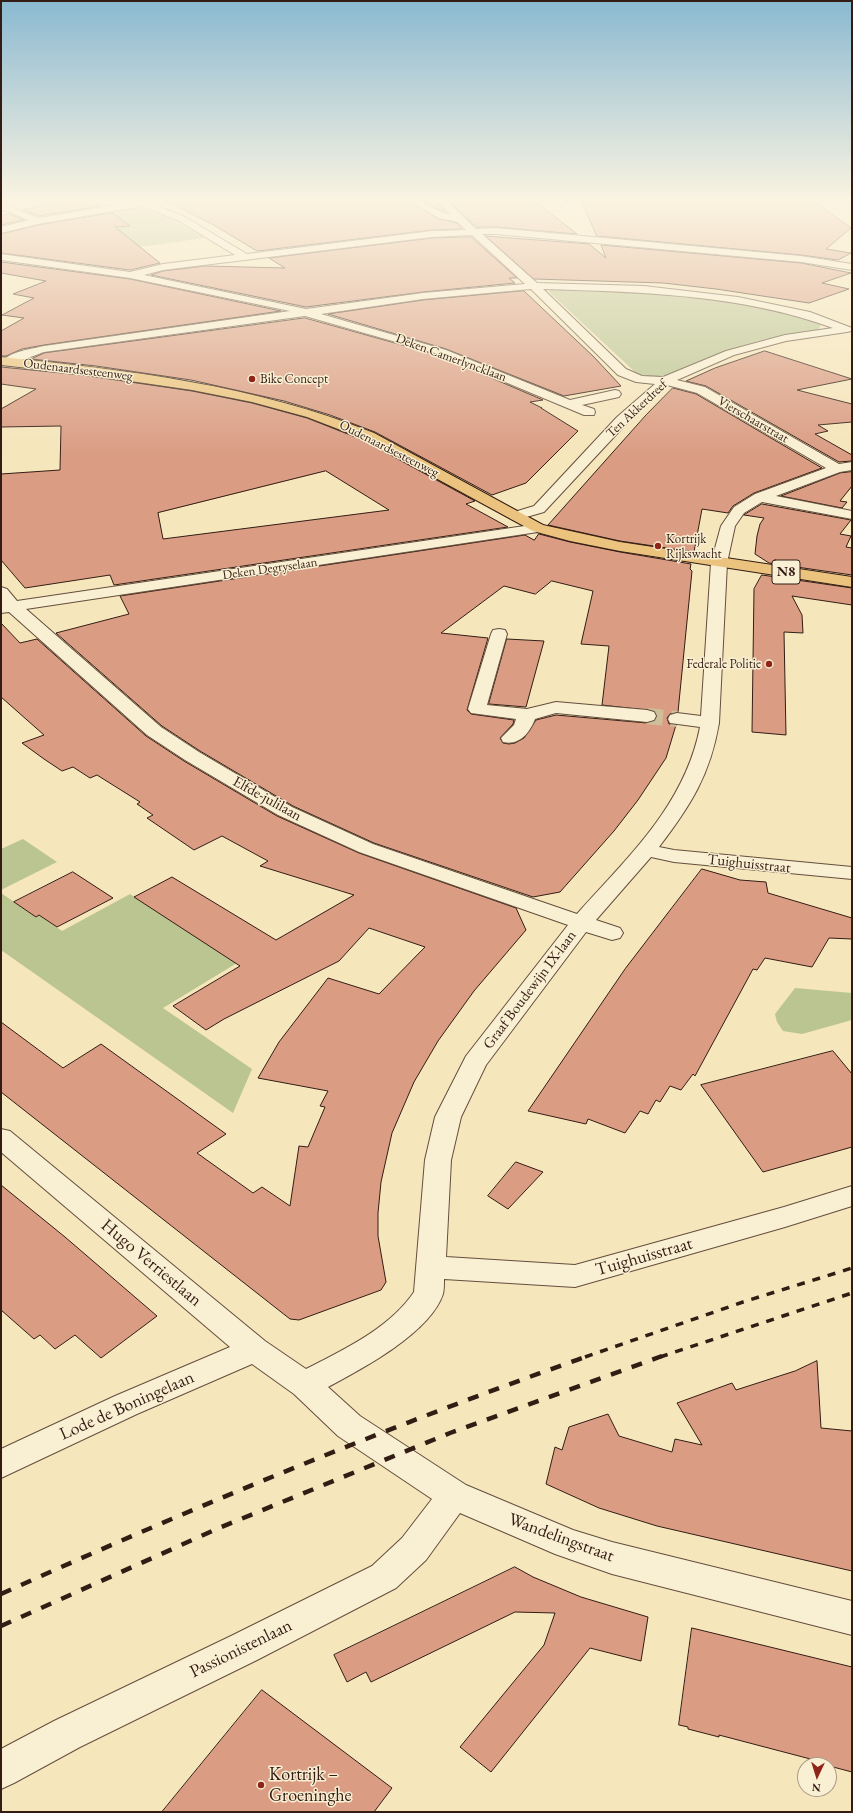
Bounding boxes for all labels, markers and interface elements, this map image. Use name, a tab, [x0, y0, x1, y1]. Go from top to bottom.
street label: Deken Camerlyncklaan	[393, 331, 509, 385]
street label: Oudenaardsesteenweg	[22, 356, 134, 384]
place label: Bike Concept	[260, 371, 328, 387]
marker: Bike Concept	[247, 374, 257, 384]
street label: Ten Akkerdreef	[603, 377, 671, 441]
street label: Vierschaarstraat	[715, 393, 791, 447]
street label: Oudenaardsesteenweg	[336, 417, 442, 481]
place label: Kortrijk Rijkswacht	[666, 531, 722, 562]
marker: Kortrijk Rijkswacht	[653, 541, 663, 551]
street label: Deken Degryselaan	[222, 555, 318, 583]
road number: N8	[772, 560, 800, 584]
place label: Federale Politie	[686, 656, 761, 672]
marker: Federale Politie	[764, 659, 774, 669]
street label: Elfde-julilaan	[229, 773, 305, 825]
street label: Tuighuisstraat	[707, 851, 791, 877]
street label: Graaf Boudewijn IX-laan	[479, 927, 581, 1053]
street label: Hugo Verriestlaan	[96, 1215, 206, 1311]
street label: Tuighuisstraat	[593, 1233, 695, 1281]
street label: Lode de Boningelaan	[56, 1367, 198, 1445]
street label: Wandelingstraat	[505, 1509, 617, 1567]
street label: Passionistenlaan	[186, 1615, 296, 1683]
north arrow	[797, 1757, 837, 1797]
place label: Kortrijk – Groeninghe	[269, 1764, 352, 1806]
marker: Kortrijk – Groeninghe	[256, 1780, 266, 1790]
text: N	[811, 1781, 821, 1795]

